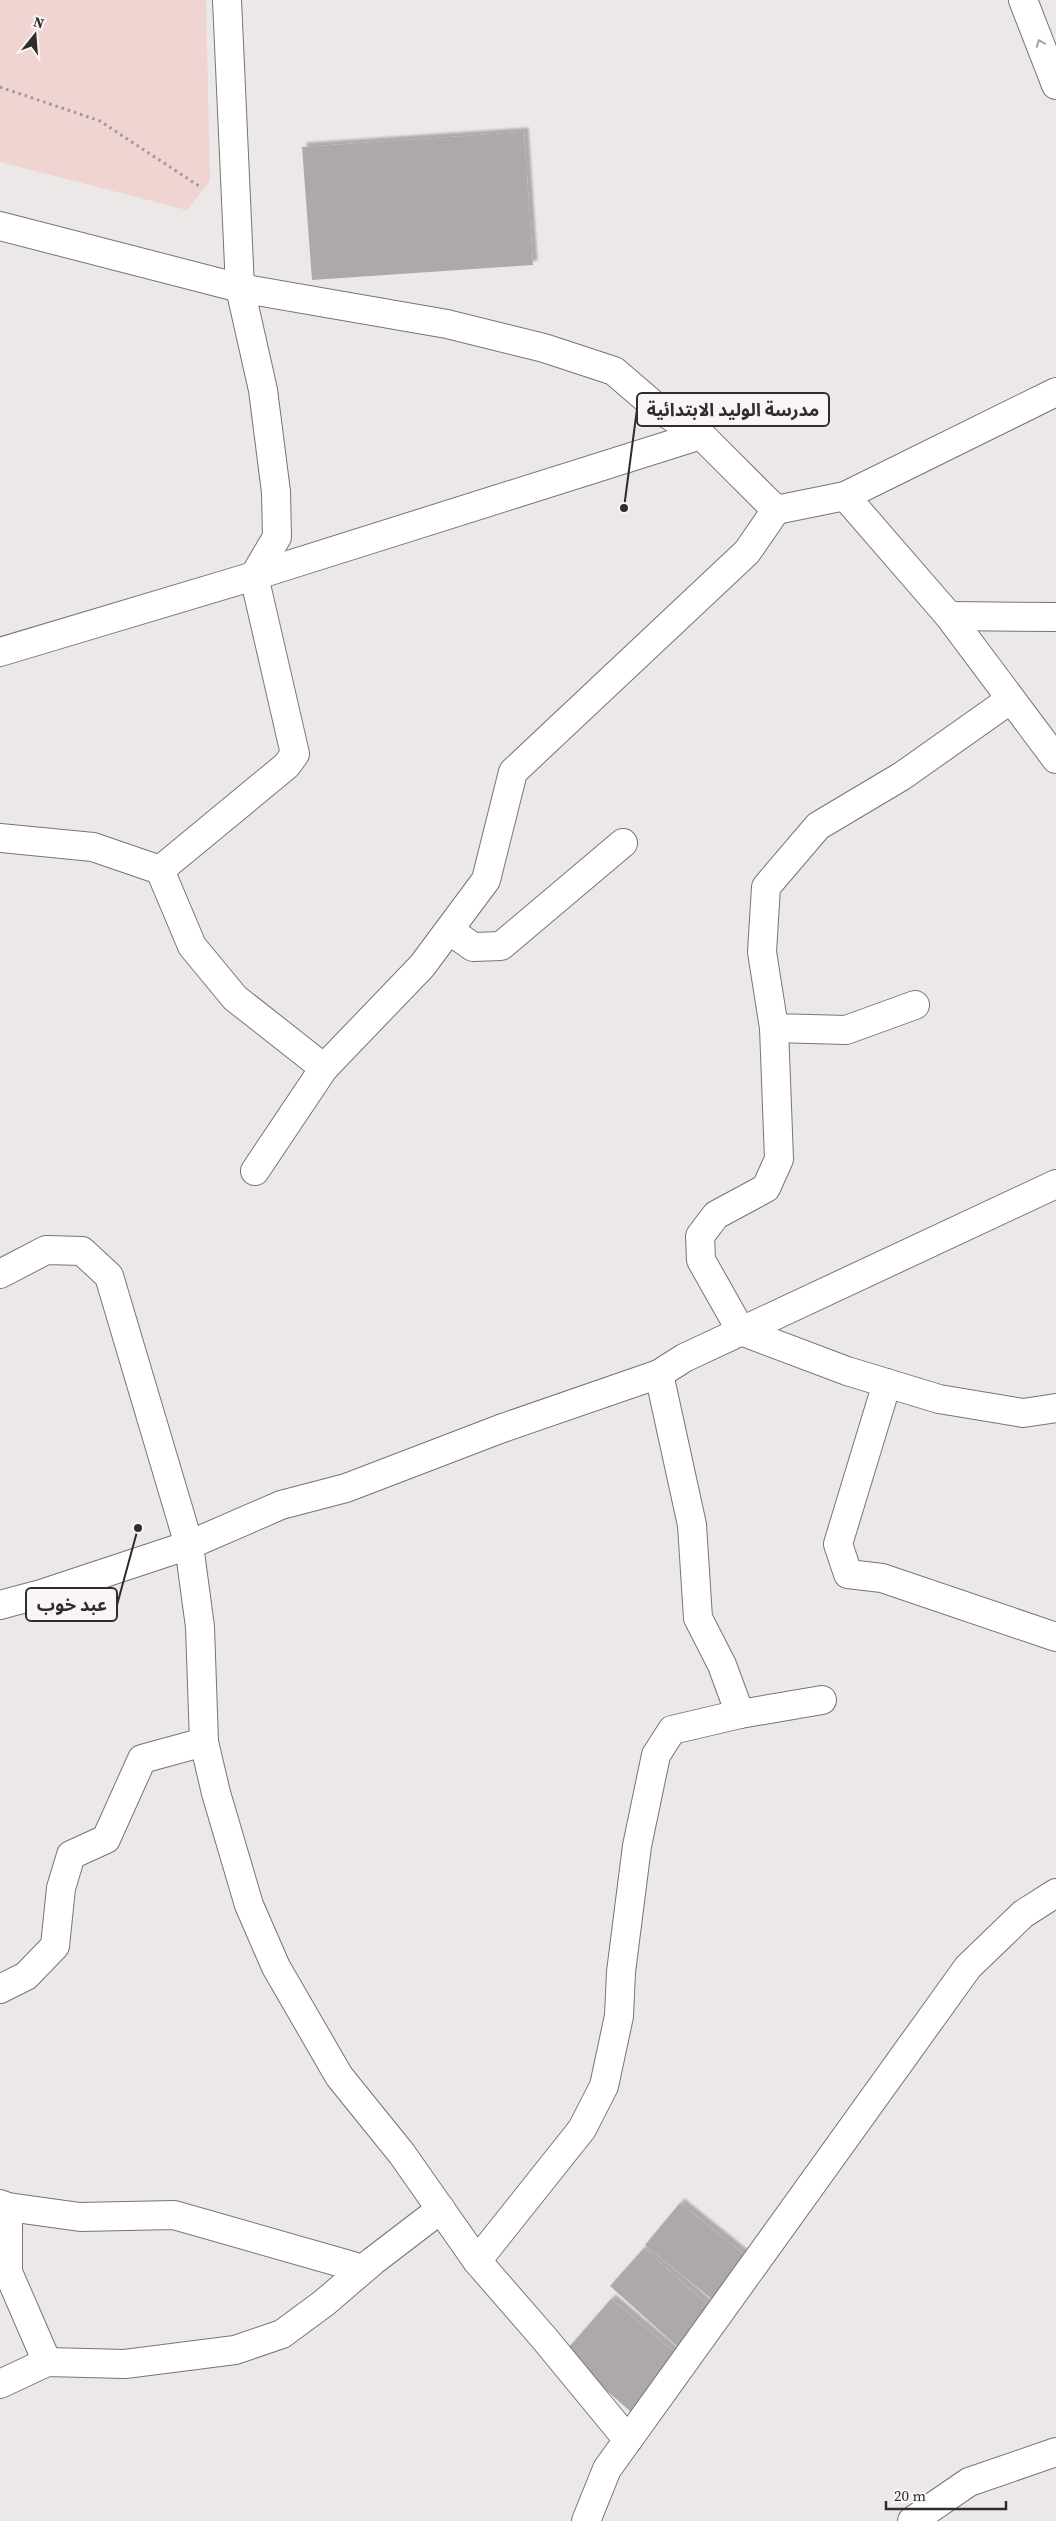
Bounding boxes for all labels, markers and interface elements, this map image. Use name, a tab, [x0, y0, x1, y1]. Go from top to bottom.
north arrow	[10, 10, 60, 60]
text: N	[31, 12, 47, 34]
one-way arrow	[1035, 39, 1045, 47]
callout: مدرسة الوليد الابتدائية	[637, 393, 829, 426]
text: مدرسة الوليد الابتدائية	[647, 397, 819, 422]
callout: عبد خوب	[26, 1588, 117, 1621]
text: عبد خوب	[37, 1592, 107, 1617]
scale bar	[886, 2478, 1006, 2510]
text: 20 m	[894, 2485, 926, 2506]

